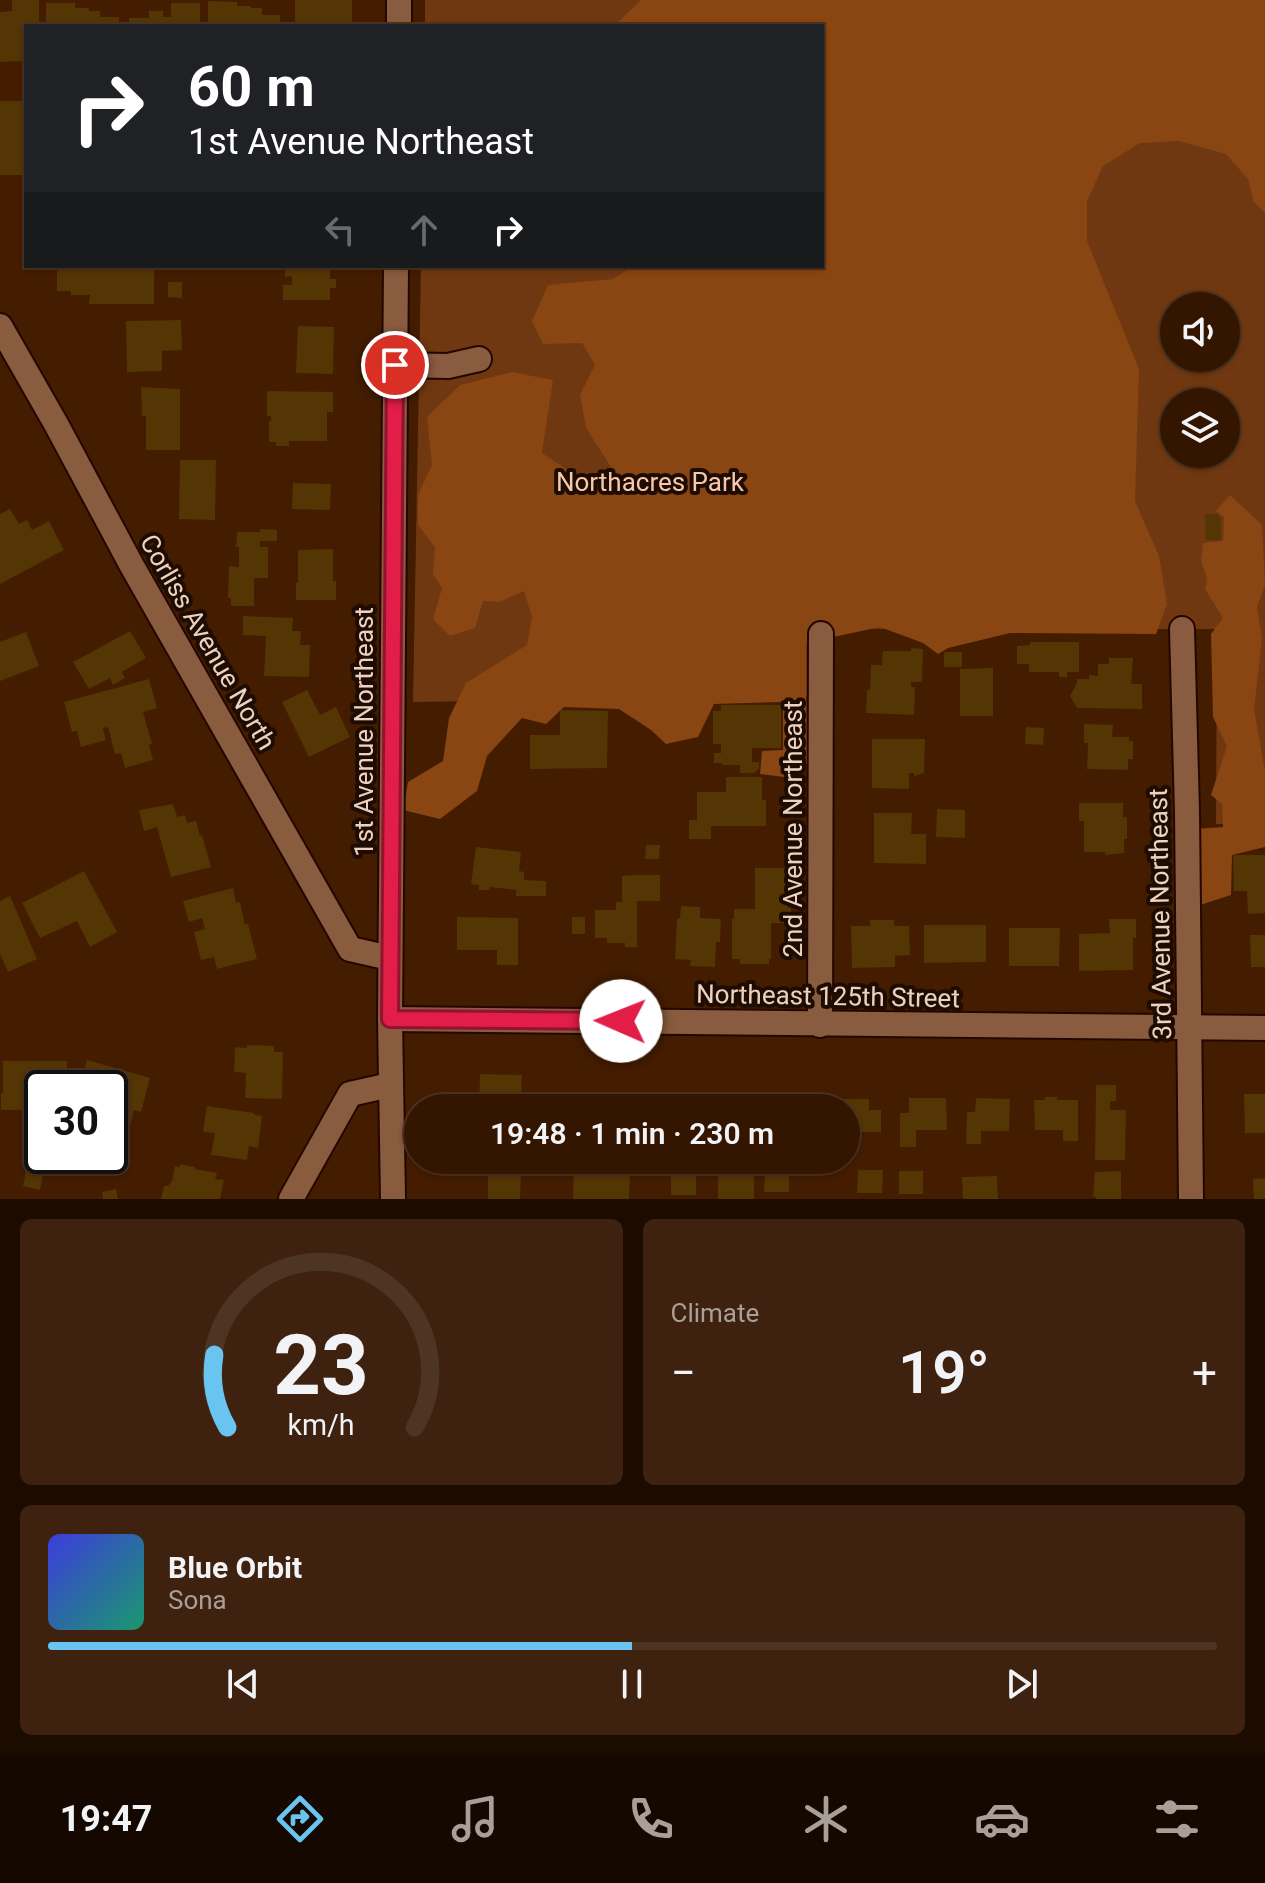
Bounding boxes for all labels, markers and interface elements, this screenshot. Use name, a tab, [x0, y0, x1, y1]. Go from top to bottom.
text: 60 m	[188, 54, 315, 120]
icon: right	[56, 56, 160, 160]
text: 1st Avenue Northeast	[188, 121, 534, 163]
icon: left	[318, 208, 362, 252]
icon: ahead	[402, 208, 446, 252]
icon: right	[486, 208, 530, 252]
map controls	[1160, 292, 1240, 468]
button: sound	[1160, 292, 1240, 372]
pin	[361, 331, 429, 399]
icon: arrive	[373, 343, 417, 387]
button: layers	[1160, 388, 1240, 468]
park label: Northacres Park	[556, 467, 745, 497]
street label: Corliss Avenue North	[134, 529, 282, 755]
street label: 1st Avenue Northeast	[349, 607, 379, 857]
street label: 2nd Avenue Northeast	[778, 700, 808, 958]
street label: 3rd Avenue Northeast	[1143, 788, 1177, 1040]
position arrow	[579, 979, 663, 1063]
street label: Northeast 125th Street	[696, 979, 960, 1013]
speed limit sign: 30	[24, 1070, 128, 1174]
text: 19:48 · 1 min · 230 m	[490, 1116, 774, 1151]
text: Climate	[671, 1298, 759, 1328]
text: 23	[274, 1317, 369, 1414]
text: 19°	[898, 1337, 990, 1408]
text: −	[671, 1347, 696, 1399]
text: +	[1192, 1347, 1217, 1399]
text: km/h	[288, 1408, 355, 1442]
text: Blue Orbit	[168, 1550, 302, 1585]
text: Sona	[168, 1585, 227, 1615]
icon: previous	[221, 1662, 265, 1706]
icon: pause	[610, 1662, 654, 1706]
icon: next	[1000, 1662, 1044, 1706]
icon: directions	[272, 1791, 328, 1847]
icon: music	[447, 1791, 503, 1847]
icon: phone	[623, 1791, 679, 1847]
icon: climate	[798, 1791, 854, 1847]
icon: car	[974, 1791, 1030, 1847]
icon: filters	[1149, 1791, 1205, 1847]
text: 19:47	[60, 1798, 152, 1840]

